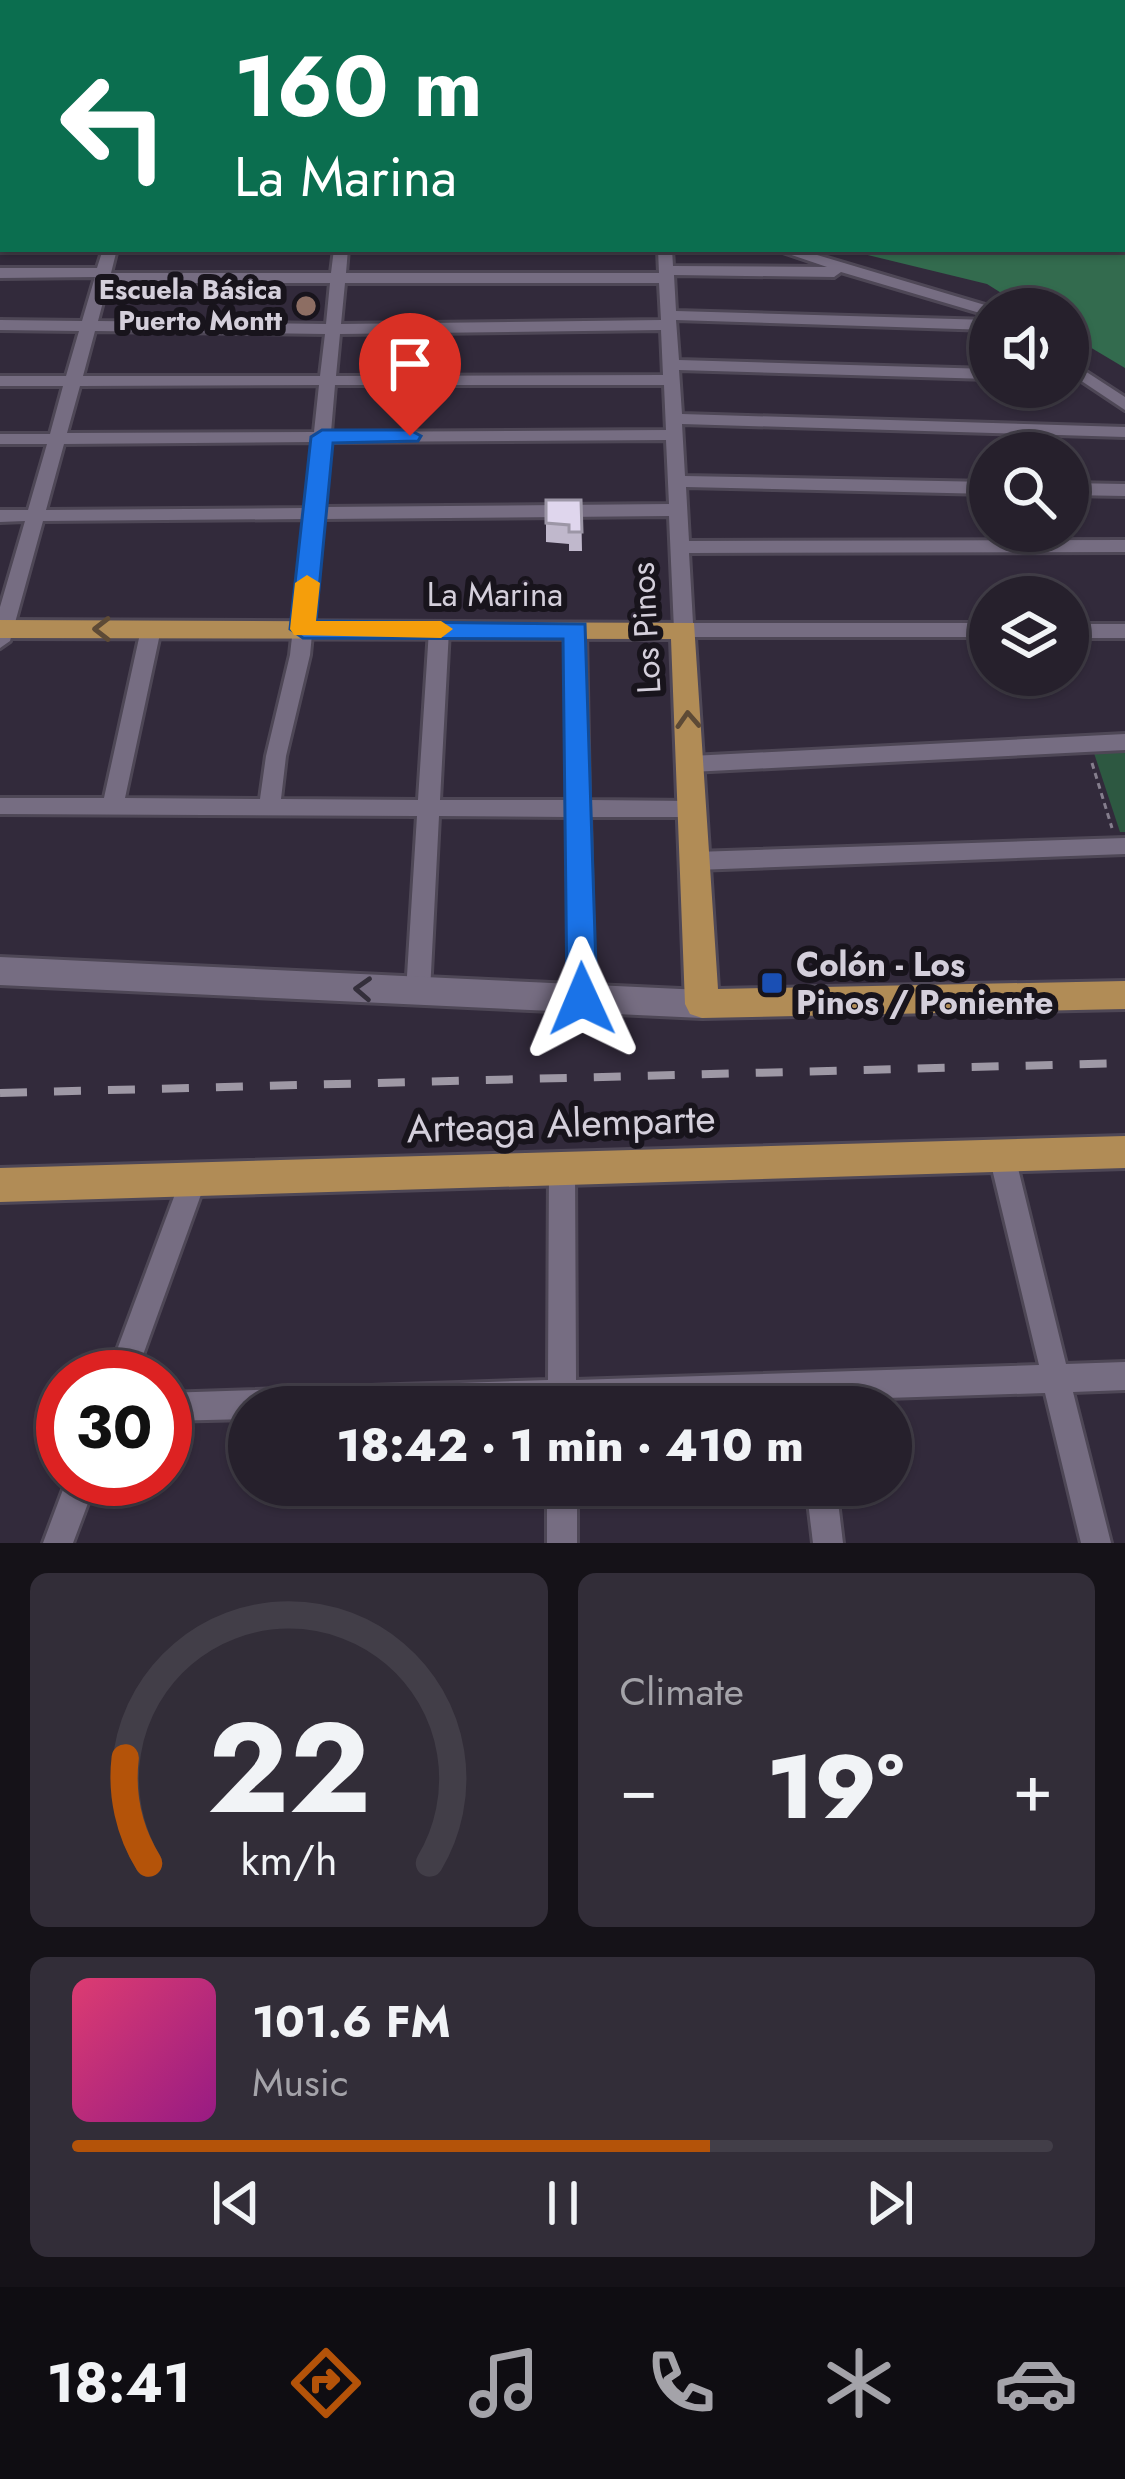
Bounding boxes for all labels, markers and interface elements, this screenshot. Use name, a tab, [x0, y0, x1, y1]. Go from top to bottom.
text: 160 m	[234, 26, 483, 148]
icon: left	[36, 48, 192, 204]
text: La Marina	[234, 138, 457, 216]
place label: Escuela Básica Puerto Montt	[99, 270, 282, 340]
map controls	[969, 288, 1089, 696]
button: sound	[969, 288, 1089, 408]
marker: Escuela Básica Puerto Montt	[293, 293, 319, 319]
pin	[359, 313, 461, 436]
icon: arrive	[377, 331, 443, 397]
button: search	[969, 432, 1089, 552]
street label: Los Pinos	[619, 561, 672, 695]
street label: La Marina	[427, 571, 563, 618]
button: layers	[969, 576, 1089, 696]
one-way arrow	[92, 616, 110, 642]
one-way arrow	[676, 710, 702, 729]
position arrow	[519, 936, 645, 1062]
place label: Colón - Los Pinos / Poniente	[796, 941, 1053, 1026]
marker: Colón - Los Pinos / Poniente	[759, 970, 785, 996]
one-way arrow	[353, 976, 371, 1002]
street label: Arteaga Alemparte	[406, 1090, 716, 1157]
speed limit sign: 30	[36, 1350, 192, 1506]
text: 18:42 · 1 min · 410 m	[336, 1413, 804, 1478]
text: Climate	[620, 1663, 744, 1720]
text: 22	[207, 1678, 371, 1859]
text: 19°	[767, 1722, 904, 1852]
text: −	[620, 1740, 658, 1836]
text: +	[1012, 1740, 1053, 1836]
text: km/h	[240, 1829, 337, 1891]
text: 101.6 FM	[252, 1989, 451, 2054]
text: Music	[252, 2054, 349, 2111]
icon: previous	[203, 2170, 269, 2236]
icon: pause	[530, 2170, 596, 2236]
icon: next	[857, 2170, 923, 2236]
icon: directions	[284, 2341, 368, 2425]
icon: music	[462, 2341, 546, 2425]
icon: phone	[639, 2341, 723, 2425]
icon: climate	[817, 2341, 901, 2425]
icon: car	[994, 2341, 1078, 2425]
text: 18:41	[47, 2344, 191, 2422]

